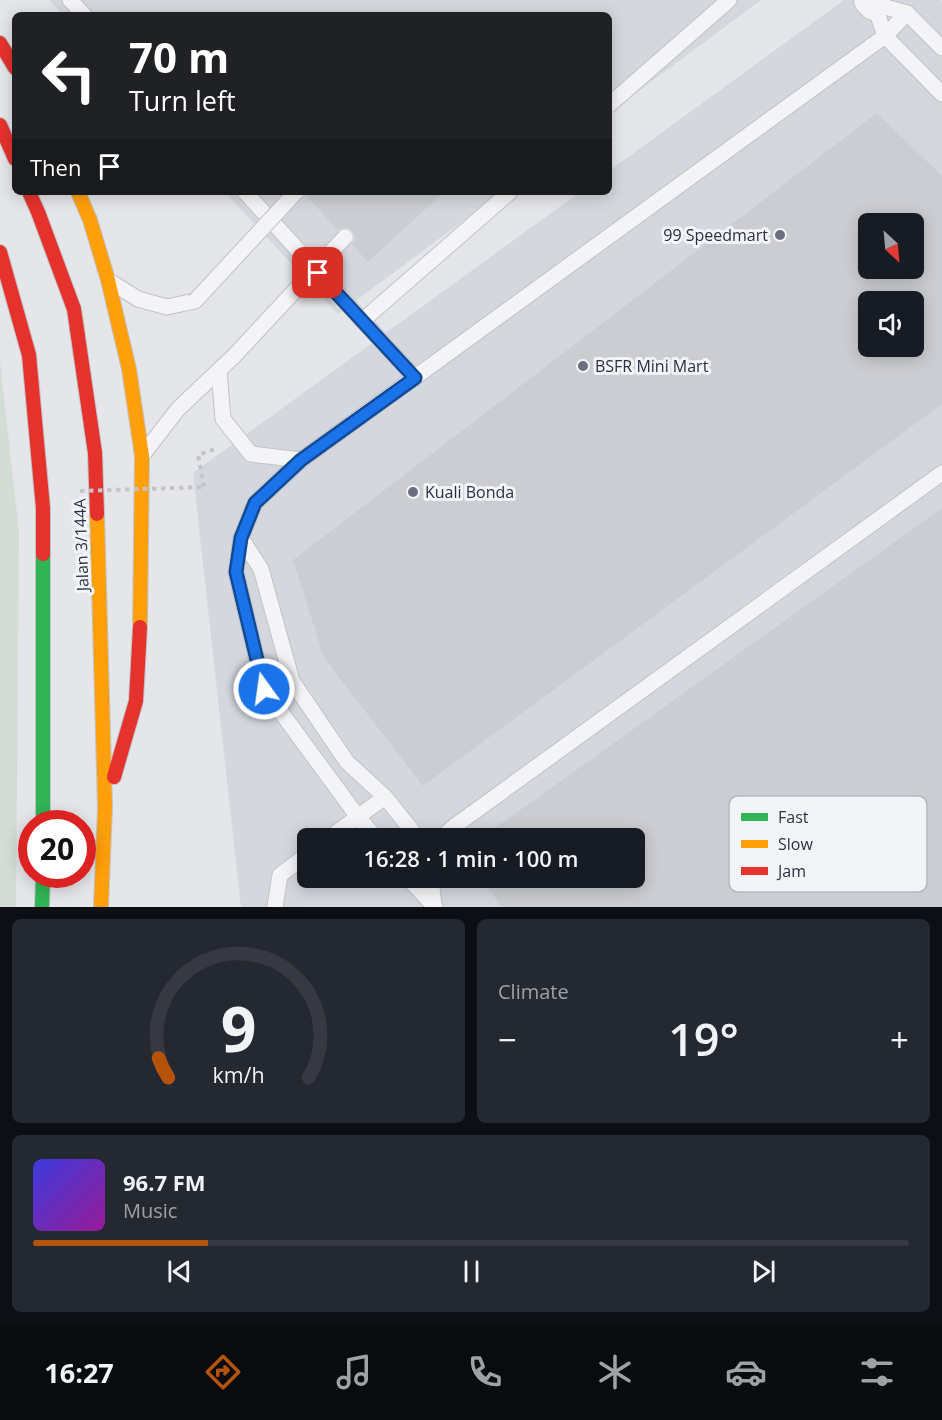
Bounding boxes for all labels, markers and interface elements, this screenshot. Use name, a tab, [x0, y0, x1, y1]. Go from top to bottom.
text: 70 m	[129, 28, 229, 85]
icon: left	[30, 36, 108, 114]
text: Turn left	[129, 82, 236, 119]
icon: arrive	[93, 150, 126, 183]
text: Then	[30, 152, 81, 182]
north arrow	[858, 213, 924, 279]
map controls	[858, 213, 924, 357]
place label: 99 Speedmart	[663, 224, 768, 246]
marker: 99 Speedmart	[773, 228, 787, 242]
pin	[292, 247, 343, 298]
icon: arrive	[301, 256, 334, 289]
button: sound	[858, 291, 924, 357]
place label: BSFR Mini Mart	[595, 355, 709, 377]
marker: BSFR Mini Mart	[576, 359, 590, 373]
place label: Kuali Bonda	[425, 481, 514, 503]
marker: Kuali Bonda	[406, 485, 420, 499]
street label: Jalan 3/144A	[68, 497, 94, 594]
position arrow	[232, 657, 296, 721]
legend	[729, 796, 927, 892]
text: Fast	[778, 806, 809, 828]
speed limit sign: 20	[18, 810, 96, 888]
text: Slow	[778, 833, 813, 855]
text: 16:28 · 1 min · 100 m	[363, 843, 579, 873]
text: Jam	[776, 860, 806, 882]
text: Climate	[498, 978, 569, 1005]
text: 9	[221, 985, 256, 1070]
text: 19°	[668, 1008, 739, 1069]
text: −	[498, 1017, 517, 1062]
text: +	[890, 1017, 909, 1062]
text: km/h	[212, 1060, 265, 1089]
text: 96.7 FM	[123, 1167, 206, 1197]
text: Music	[123, 1197, 177, 1224]
icon: previous	[163, 1255, 196, 1288]
icon: pause	[455, 1255, 488, 1288]
icon: next	[747, 1255, 780, 1288]
icon: directions	[202, 1351, 244, 1393]
icon: music	[333, 1351, 375, 1393]
icon: phone	[464, 1351, 506, 1393]
icon: climate	[594, 1351, 636, 1393]
icon: car	[725, 1351, 767, 1393]
icon: filters	[856, 1351, 898, 1393]
text: 16:27	[44, 1354, 114, 1391]

